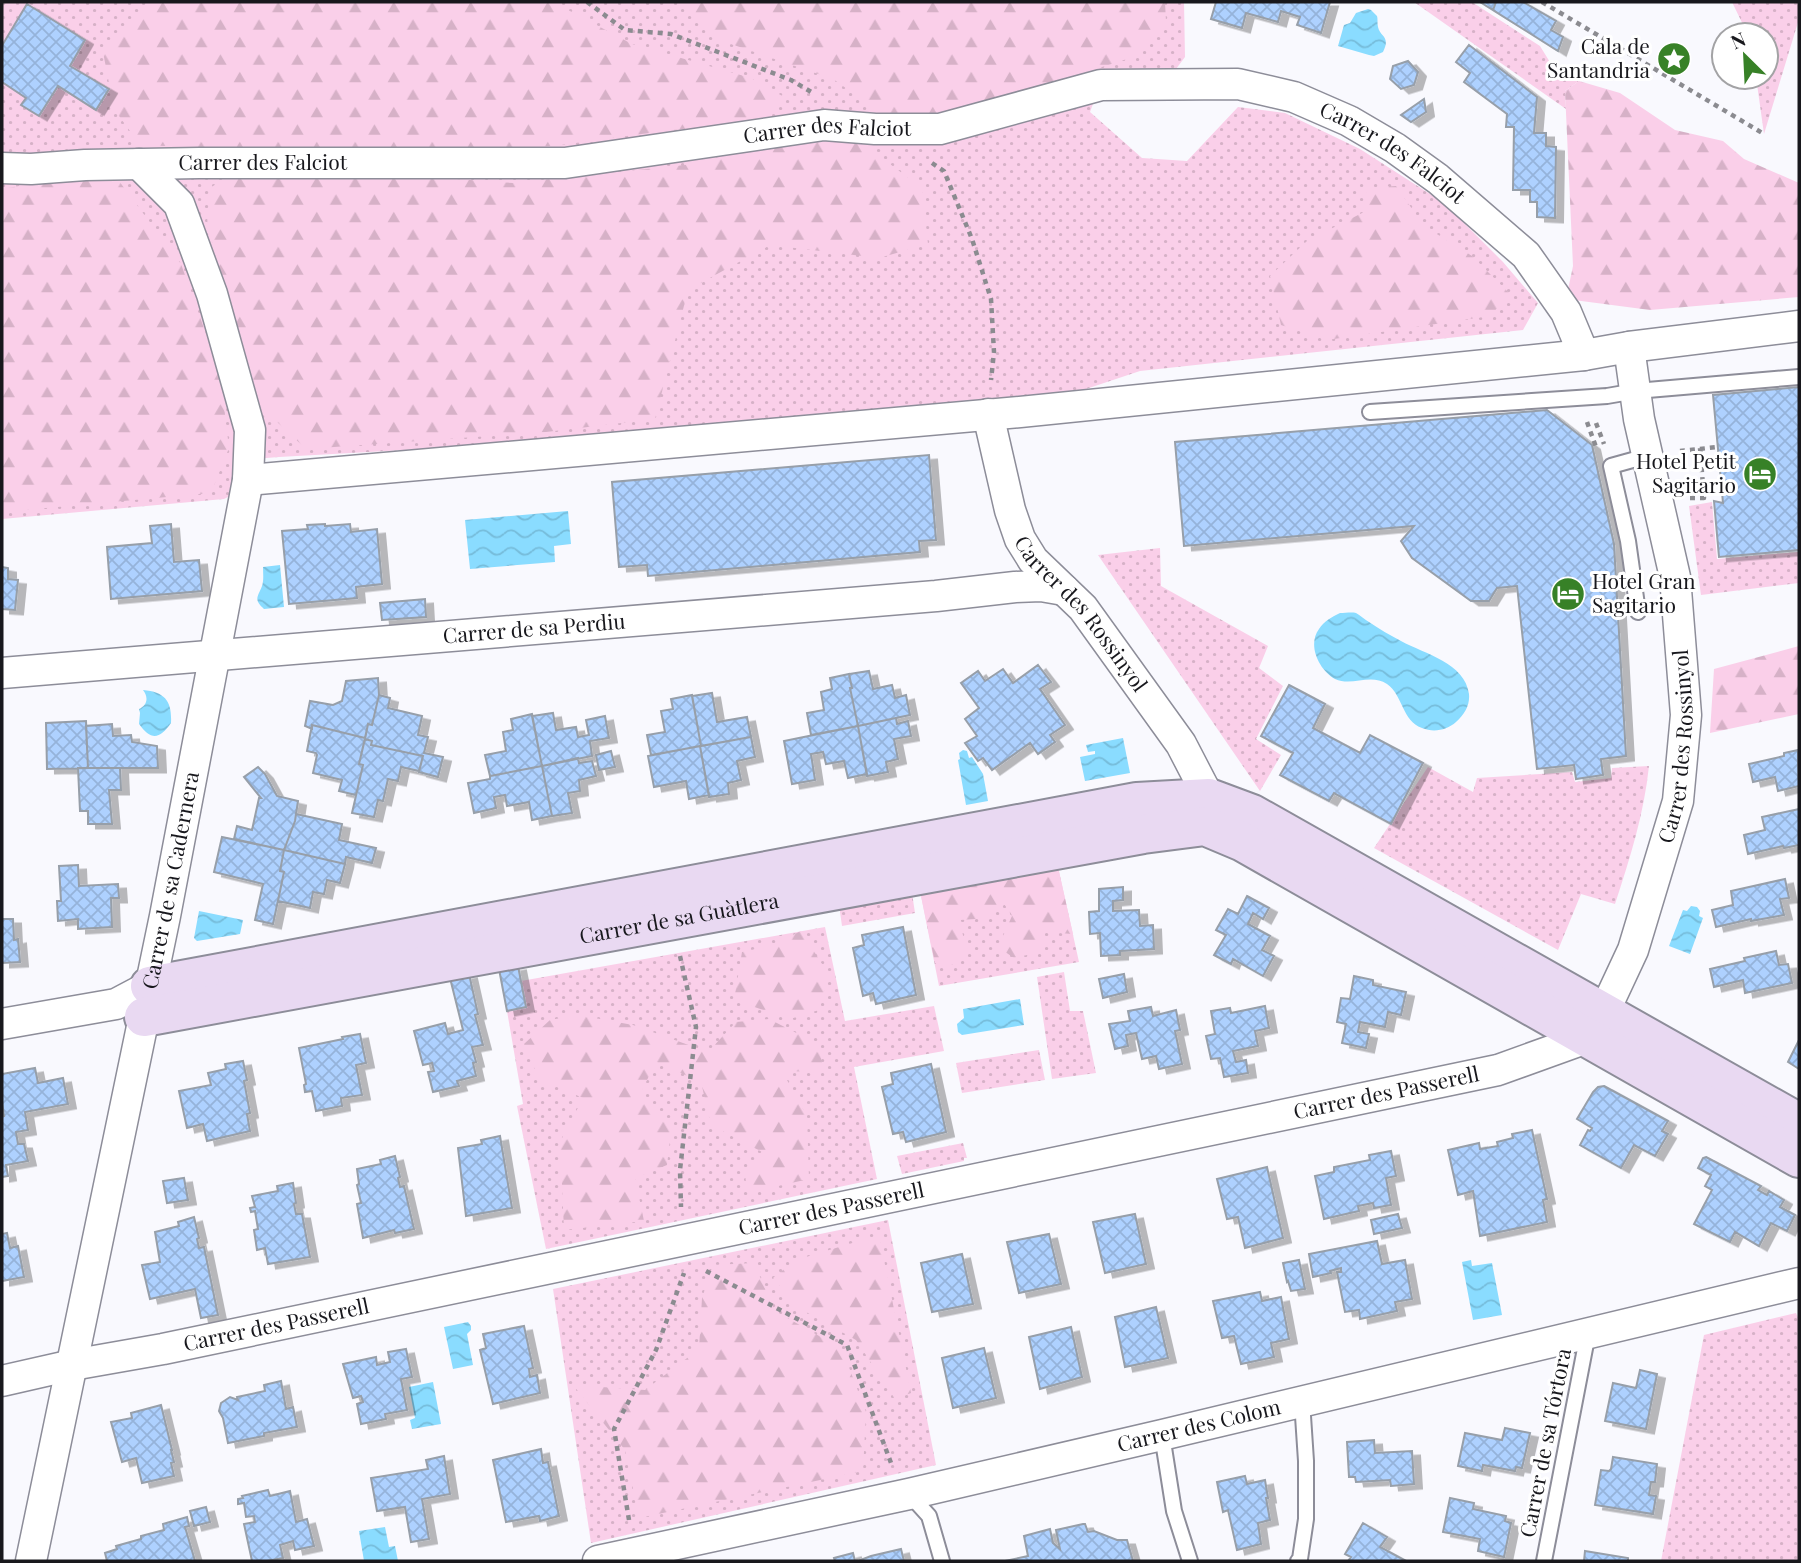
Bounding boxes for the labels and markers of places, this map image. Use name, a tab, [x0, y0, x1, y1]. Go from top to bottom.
place label: Cala de Santandria	[1547, 31, 1651, 83]
place icon: Cala de Santandria	[1655, 40, 1693, 78]
place label: Hotel Petit Sagitario	[1636, 446, 1737, 498]
hotel icon: Hotel Petit Sagitario	[1741, 455, 1779, 493]
place label: Hotel Gran Sagitario	[1592, 566, 1696, 618]
hotel icon: Hotel Gran Sagitario	[1549, 575, 1587, 613]

